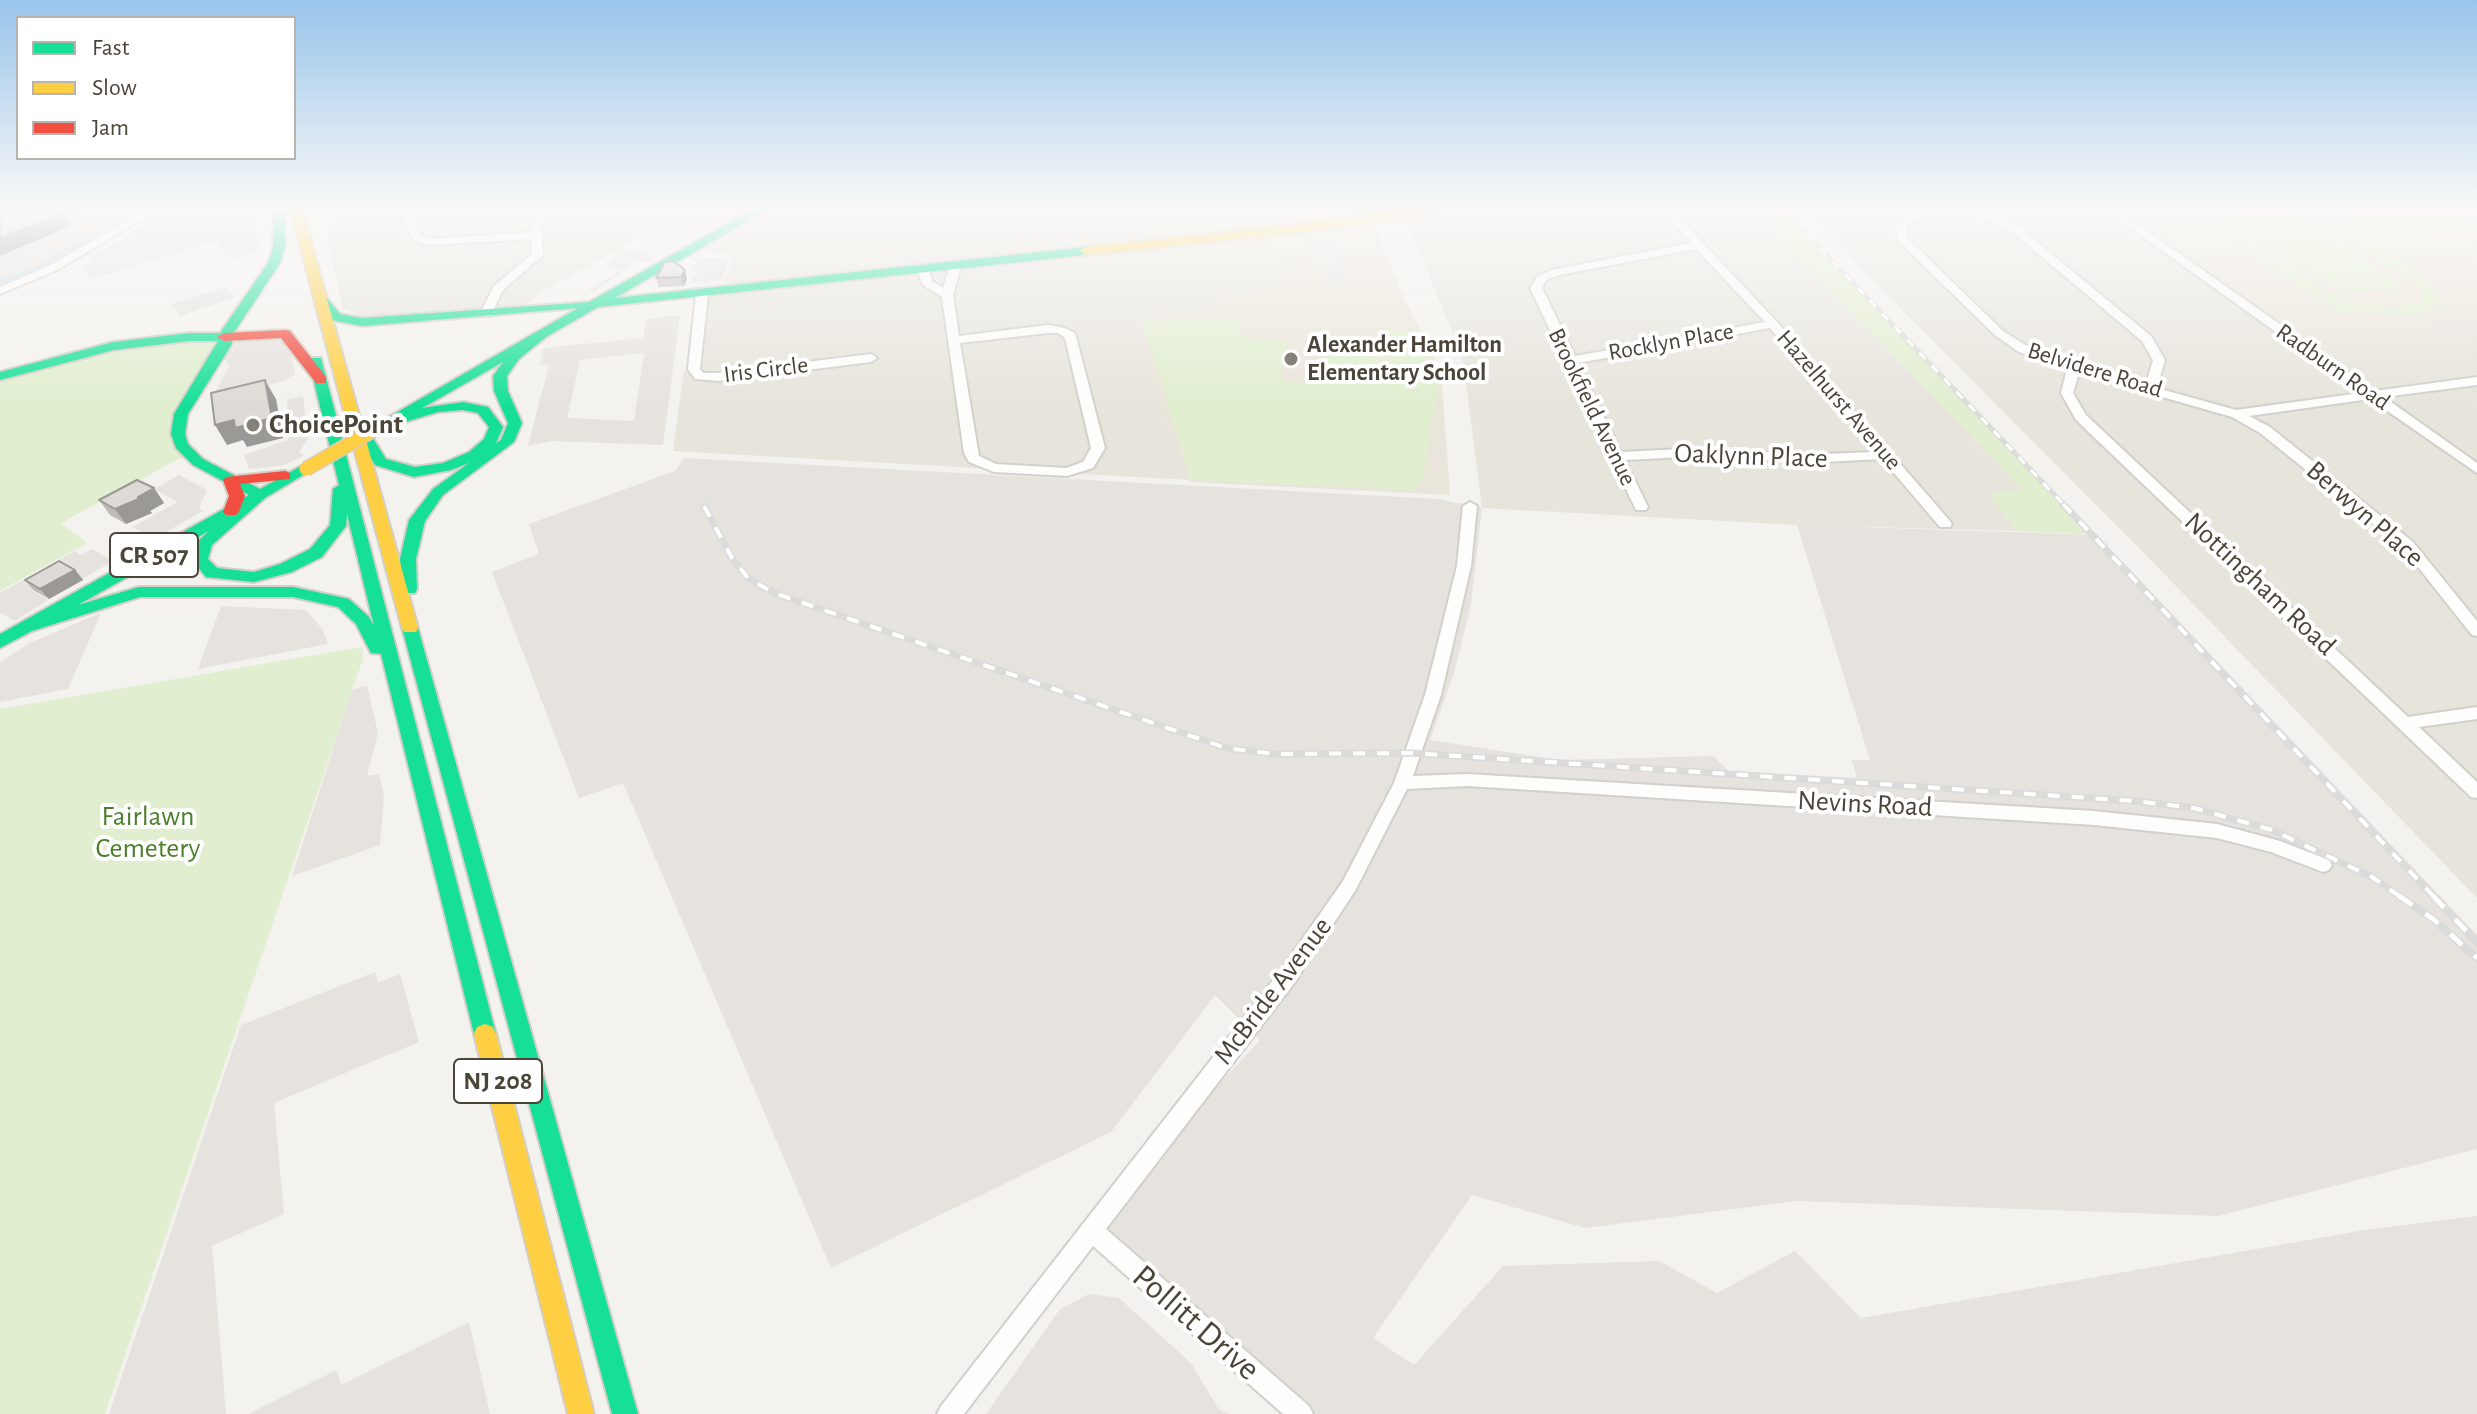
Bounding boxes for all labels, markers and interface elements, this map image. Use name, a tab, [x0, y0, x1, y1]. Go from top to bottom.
legend	[16, 16, 296, 160]
text: Fast	[92, 36, 129, 60]
text: Slow	[92, 76, 137, 100]
text: Jam	[92, 116, 129, 140]
street label: Rocklyn Place	[1606, 317, 1736, 367]
street label: Radburn Road	[2270, 317, 2396, 417]
street label: Brookfield Avenue	[1541, 324, 1643, 490]
street label: Hazelhurst Avenue	[1770, 324, 1908, 476]
place label: Alexander Hamilton Elementary School	[1307, 331, 1502, 387]
street label: Belvidere Road	[2024, 336, 2166, 404]
marker: Alexander Hamilton Elementary School	[1282, 350, 1300, 368]
street label: Iris Circle	[722, 351, 810, 389]
place label: ChoicePoint	[269, 408, 403, 442]
marker: ChoicePoint	[244, 416, 262, 434]
street label: Oaklynn Place	[1674, 437, 1828, 475]
street label: Berwyn Place	[2299, 454, 2431, 574]
street label: Nottingham Road	[2177, 505, 2343, 663]
road number: CR 507	[110, 533, 198, 577]
street label: Nevins Road	[1797, 784, 1933, 824]
park label: Fairlawn Cemetery	[96, 800, 200, 866]
street label: McBride Avenue	[1207, 911, 1339, 1071]
road number: NJ 208	[454, 1059, 542, 1103]
street label: Pollitt Drive	[1124, 1256, 1268, 1390]

